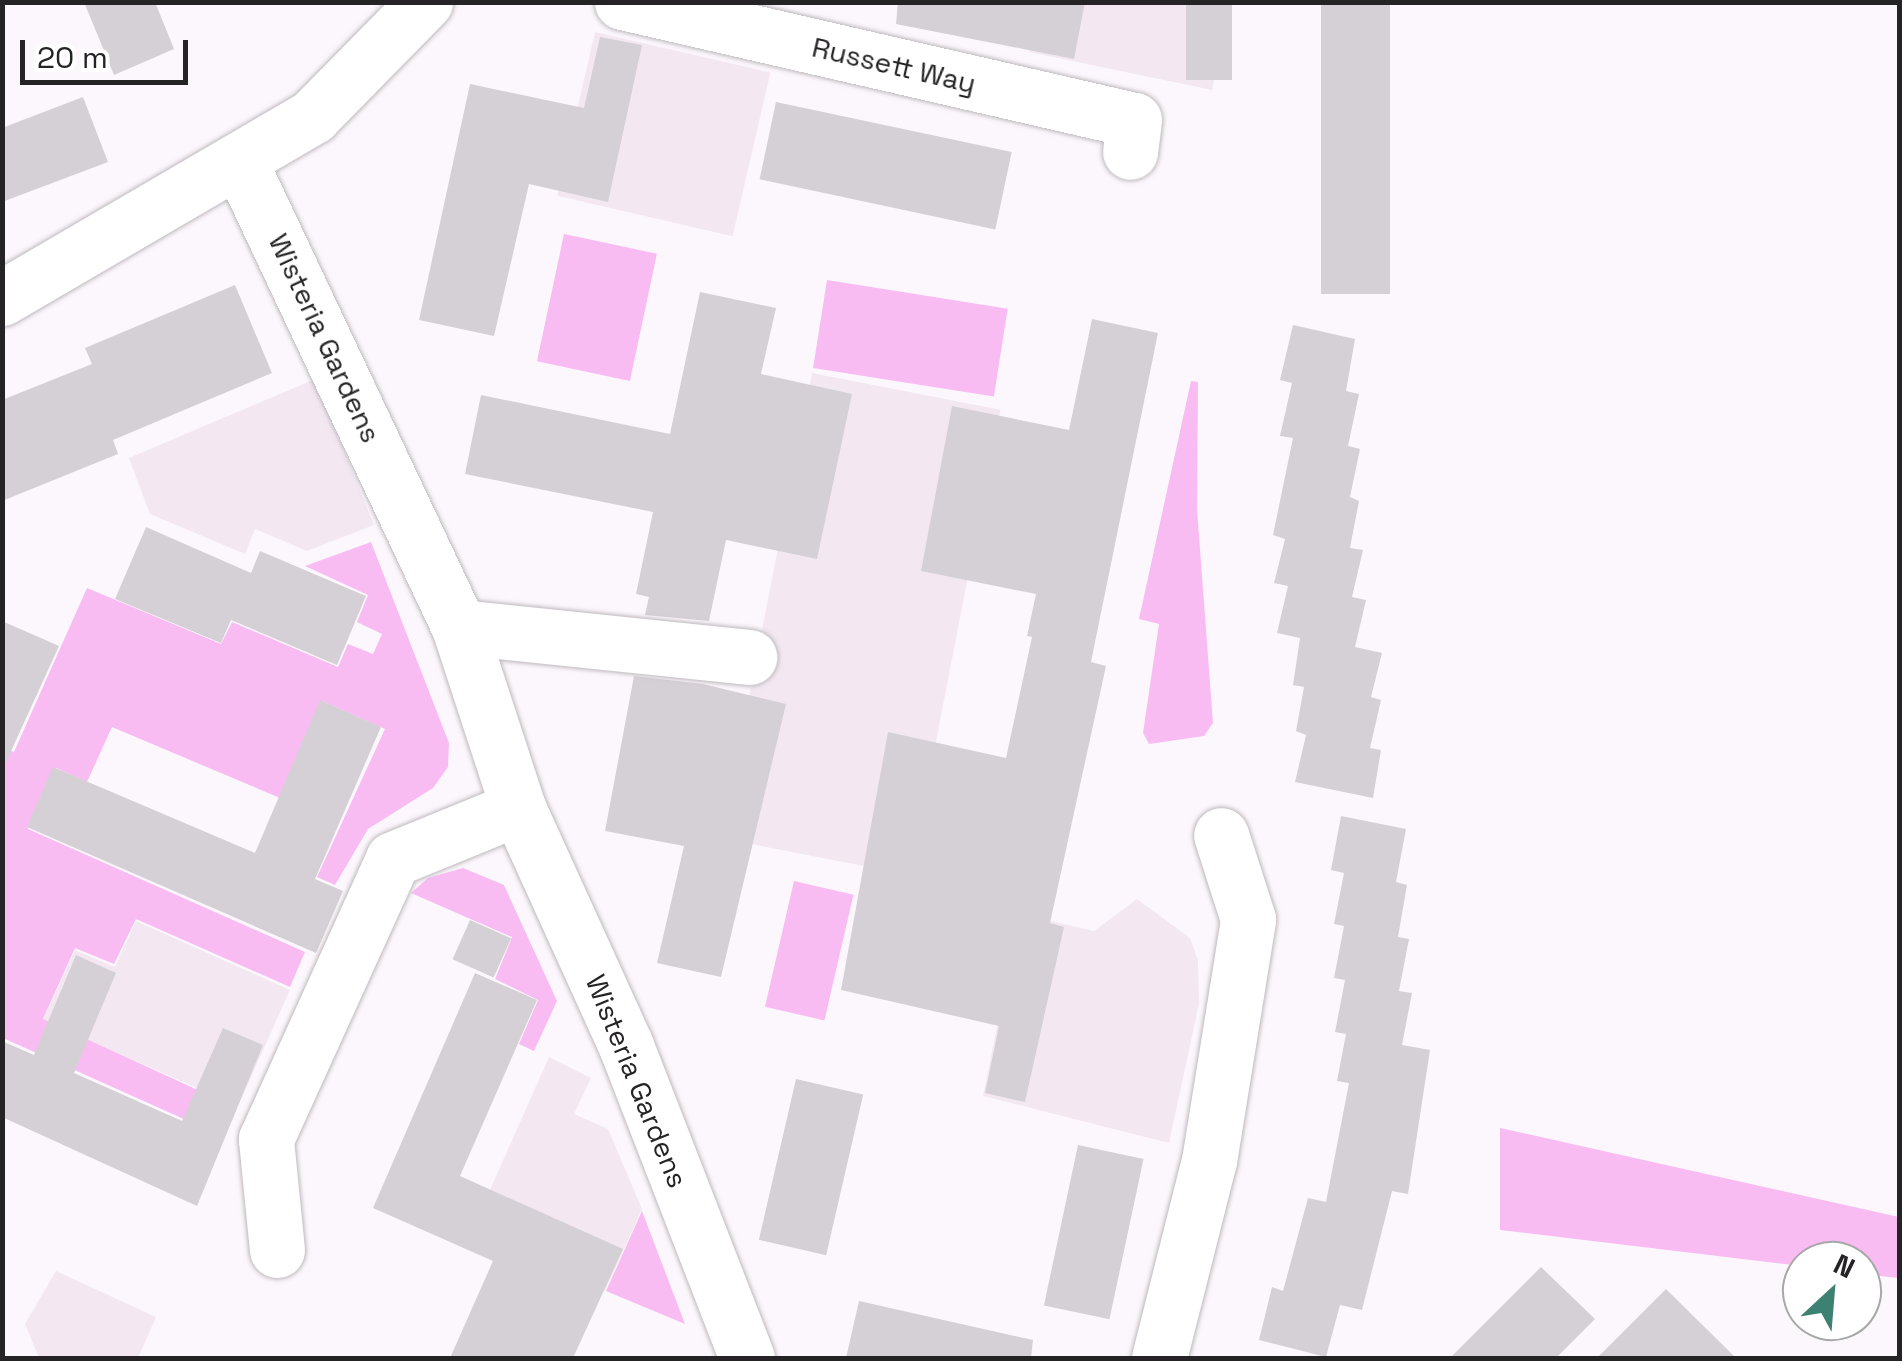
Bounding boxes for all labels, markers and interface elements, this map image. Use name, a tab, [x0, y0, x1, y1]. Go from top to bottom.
scale bar	[25, 20, 192, 82]
street label: Russett Way	[809, 30, 979, 100]
text: 20 m	[37, 38, 108, 77]
street label: Wisteria Gardens	[262, 228, 388, 448]
street label: Wisteria Gardens	[579, 970, 695, 1192]
north arrow	[1782, 1241, 1882, 1341]
text: N	[1828, 1246, 1861, 1286]

